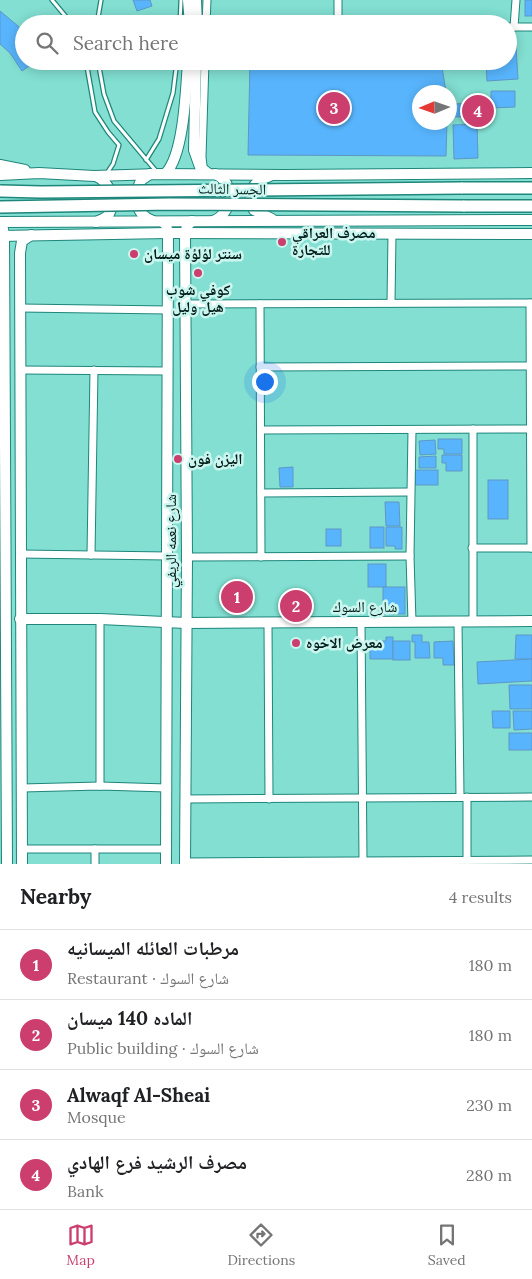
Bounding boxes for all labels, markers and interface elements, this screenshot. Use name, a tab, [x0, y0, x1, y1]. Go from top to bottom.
search box	[15, 15, 517, 70]
icon: search	[33, 29, 61, 57]
text: Search here	[73, 31, 179, 55]
north arrow	[412, 85, 457, 130]
pin: 3	[318, 89, 350, 127]
pin: 4	[462, 92, 494, 130]
street label: الجسر الثالث	[198, 178, 266, 199]
place label: مصرف العراقي للتجارة	[292, 223, 376, 259]
marker: مصرف العراقي للتجارة	[276, 236, 288, 248]
place label: سنتر لؤلؤة ميسان	[144, 244, 242, 263]
marker: سنتر لؤلؤة ميسان	[128, 248, 140, 260]
marker: كوفي شوب هيل وليل	[192, 267, 204, 279]
place label: كوفي شوب هيل وليل	[166, 280, 231, 316]
your location	[252, 369, 278, 395]
place label: اليزن فون	[188, 449, 243, 468]
marker: اليزن فون	[172, 453, 184, 465]
street label: شارع نعمه الريفي	[161, 494, 183, 588]
pin: 1	[221, 578, 253, 616]
pin: 2	[280, 587, 312, 625]
street label: شارع السوك	[333, 597, 397, 617]
place label: معرض الاخوه	[306, 633, 383, 652]
marker: معرض الاخوه	[290, 637, 302, 649]
text: Nearby	[20, 883, 91, 910]
text: 4 results	[449, 887, 512, 907]
text: مرطبات العائله الميسانيه	[67, 936, 239, 960]
text: 1	[33, 955, 39, 975]
text: 180 m	[469, 955, 512, 975]
text: Restaurant · شارع السوك	[67, 968, 229, 988]
text: الماده 140 ميسان	[67, 1006, 192, 1030]
text: 2	[32, 1025, 40, 1045]
text: 180 m	[469, 1025, 512, 1045]
text: Public building · شارع السوك	[67, 1038, 259, 1058]
text: Alwaqf Al-Sheai	[67, 1083, 210, 1107]
text: 3	[32, 1095, 40, 1115]
text: 230 m	[466, 1095, 512, 1115]
text: Mosque	[67, 1107, 126, 1127]
text: مصرف الرشيد فرع الهادي	[67, 1150, 247, 1174]
text: 4	[32, 1165, 40, 1185]
text: 280 m	[466, 1165, 512, 1185]
text: Bank	[67, 1181, 104, 1201]
tab: Map	[66, 1221, 95, 1269]
tab: Directions	[227, 1221, 295, 1269]
tab: Saved	[428, 1221, 466, 1269]

